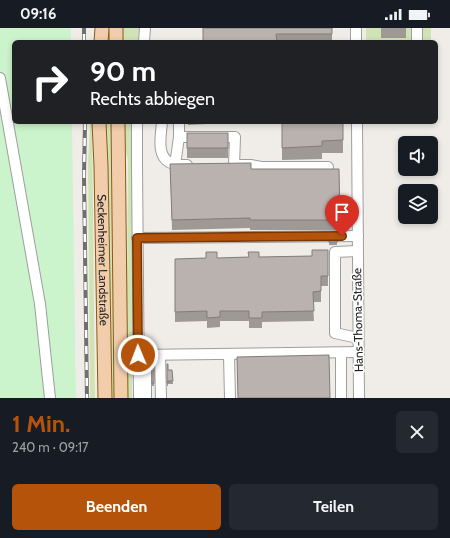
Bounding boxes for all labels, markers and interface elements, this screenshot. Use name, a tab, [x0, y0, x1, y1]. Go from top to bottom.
text: 09:16	[20, 5, 56, 23]
text: 90 m	[90, 54, 156, 88]
icon: right	[24, 56, 76, 108]
text: Rechts abbiegen	[90, 88, 215, 110]
map controls	[398, 136, 438, 224]
button: sound	[398, 136, 438, 176]
button: layers	[398, 184, 438, 224]
street label: Seckenheimer Landstraße	[94, 194, 112, 326]
pin	[325, 195, 359, 236]
icon: arrive	[331, 201, 353, 223]
street label: Hans-Thoma-Straße	[349, 268, 366, 372]
position arrow	[117, 334, 159, 376]
text: 1 Min.	[12, 409, 70, 438]
button: close	[396, 411, 438, 453]
text: 240 m · 09:17	[12, 439, 89, 455]
button: Beenden	[12, 484, 221, 530]
button: Teilen	[229, 484, 438, 530]

